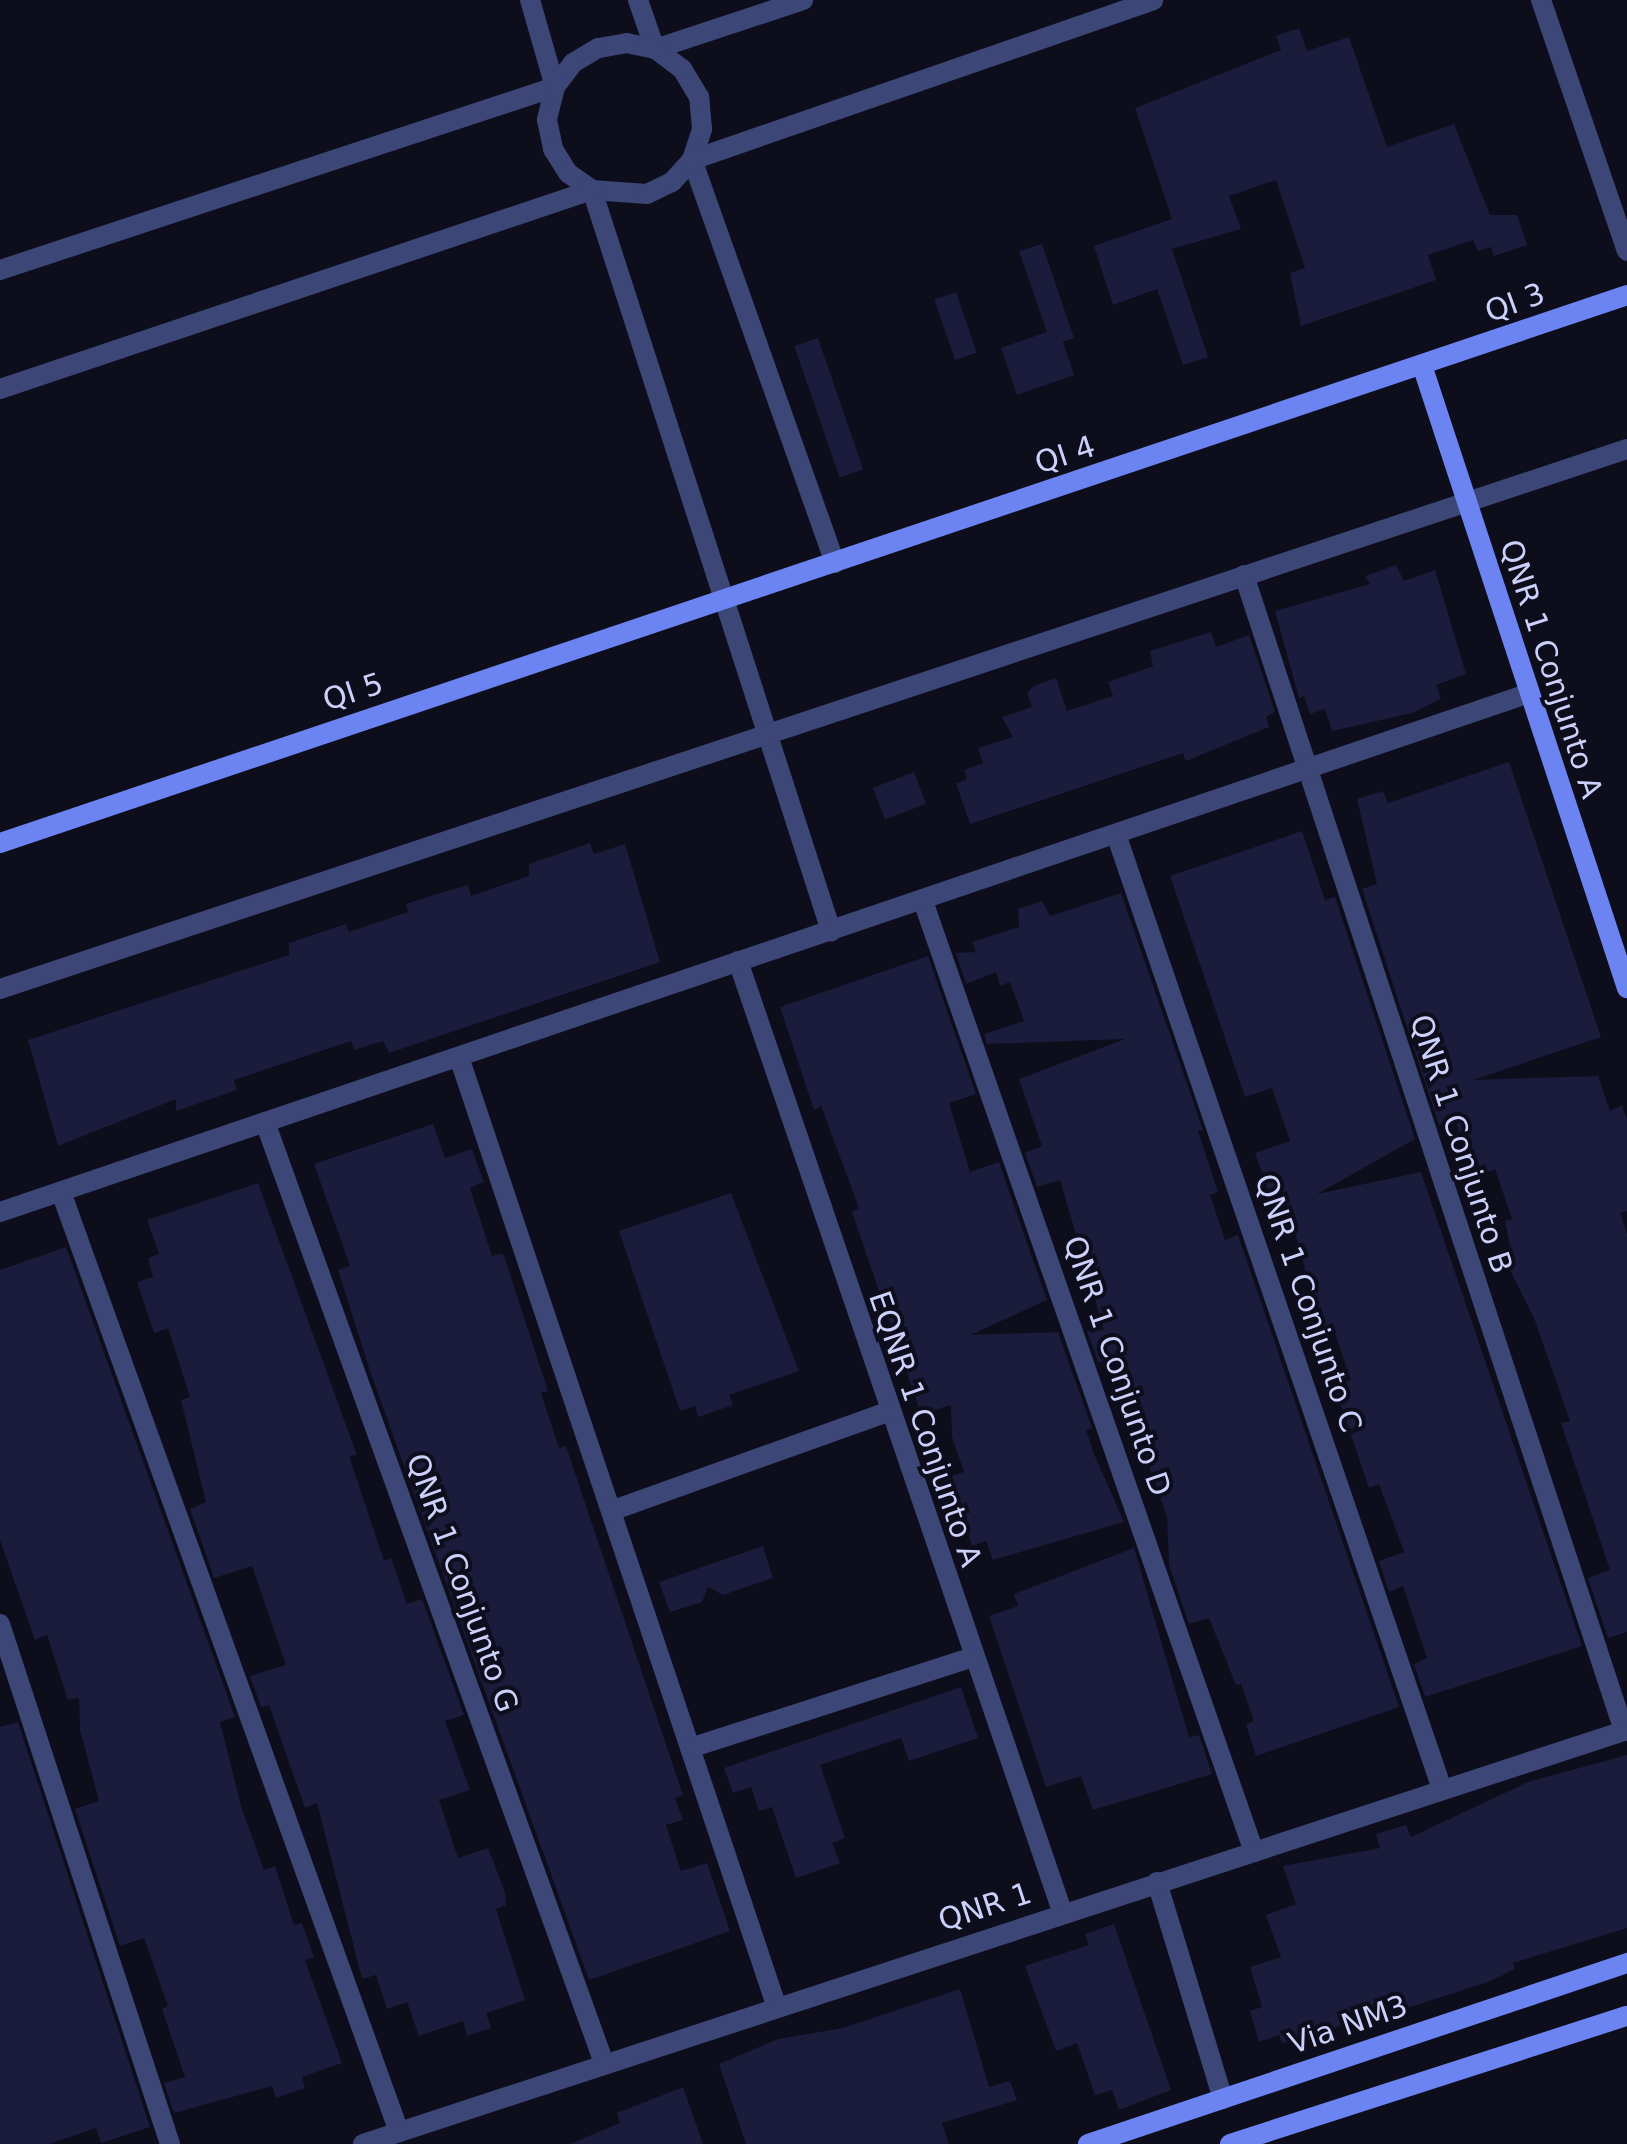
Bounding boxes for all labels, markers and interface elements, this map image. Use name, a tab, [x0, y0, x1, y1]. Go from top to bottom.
street label: QI 3	[1480, 276, 1550, 330]
street label: QI 4	[1030, 428, 1100, 482]
street label: QNR 1 Conjunto A	[1492, 535, 1610, 803]
street label: QI 5	[318, 665, 388, 719]
street label: QNR 1 Conjunto B	[1402, 1010, 1520, 1278]
street label: QNR 1 Conjunto C	[1247, 1169, 1369, 1437]
street label: QNR 1 Conjunto D	[1056, 1231, 1178, 1501]
street label: EQNR 1 Conjunto A	[861, 1287, 989, 1571]
street label: QNR 1 Conjunto G	[398, 1449, 526, 1717]
street label: QNR 1	[934, 1875, 1036, 1939]
street label: Via NM3	[1284, 1988, 1412, 2062]

